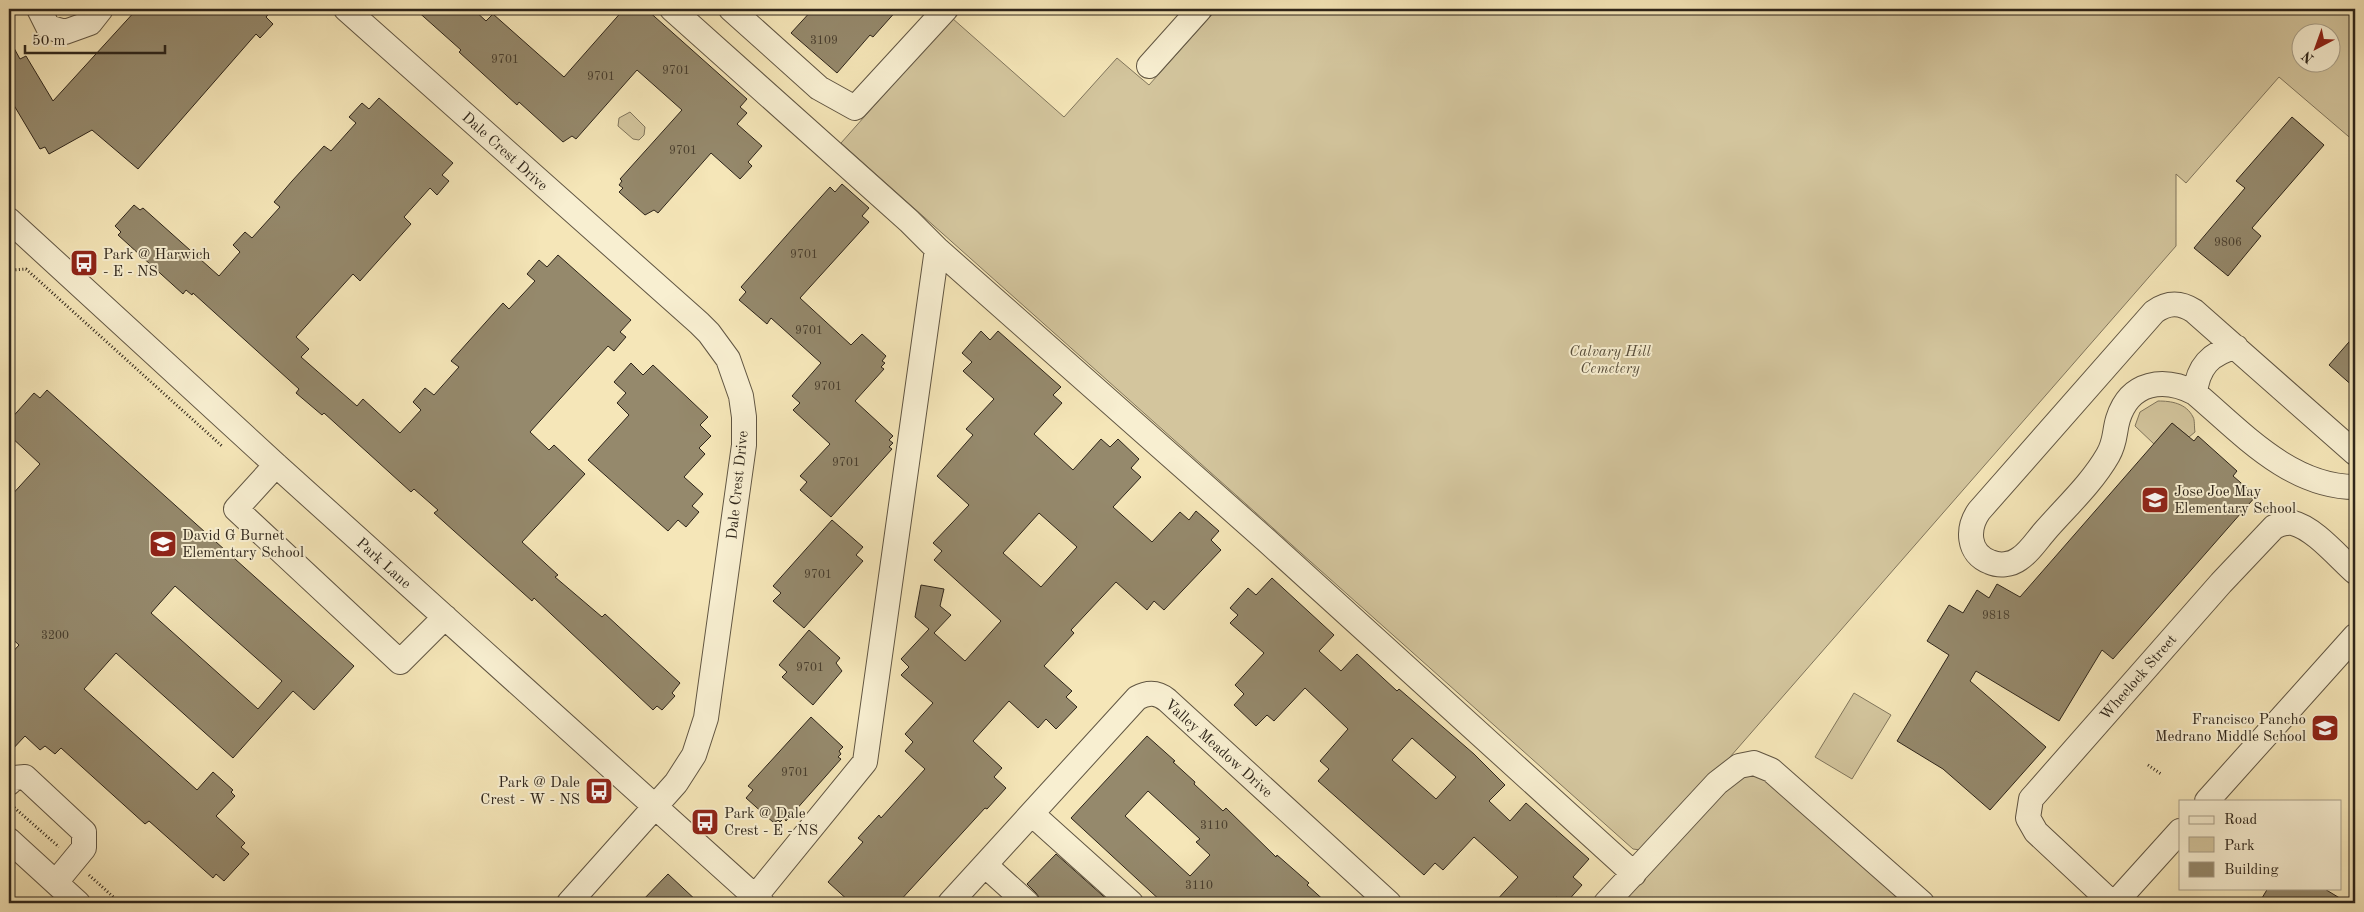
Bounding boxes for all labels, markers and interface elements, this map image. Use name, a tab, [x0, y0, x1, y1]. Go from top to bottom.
scale bar	[25, 22, 165, 54]
north arrow	[2292, 22, 2342, 72]
text: 50 m	[32, 34, 66, 49]
house number: 3109	[810, 35, 838, 47]
text: N	[2299, 48, 2317, 66]
house number: 9701	[491, 54, 519, 66]
house number: 9701	[662, 65, 690, 77]
house number: 9701	[587, 71, 615, 83]
street label: Dale Crest Drive	[458, 110, 550, 194]
house number: 9701	[669, 145, 697, 157]
house number: 9806	[2214, 237, 2242, 249]
bus stop icon: Park @ Harwich - E - NS	[69, 248, 99, 278]
place label: Park @ Harwich - E - NS	[103, 248, 210, 280]
house number: 9701	[790, 249, 818, 261]
house number: 9701	[795, 325, 823, 337]
park label: Calvary Hill Cemetery	[1569, 345, 1651, 377]
house number: 9701	[814, 381, 842, 393]
street label: Dale Crest Drive	[725, 430, 752, 540]
house number: 9701	[832, 457, 860, 469]
school or university icon: Jose Joe May Elementary School	[2140, 485, 2170, 515]
place label: Jose Joe May Elementary School	[2174, 485, 2296, 517]
school or university icon: David G Burnet Elementary School	[148, 529, 178, 559]
place label: David G Burnet Elementary School	[182, 529, 304, 561]
street label: Park Lane	[353, 536, 413, 592]
house number: 9701	[804, 569, 832, 581]
house number: 9818	[1982, 610, 2010, 622]
house number: 3200	[41, 630, 69, 642]
street label: Wheelock Street	[2098, 632, 2180, 724]
house number: 9701	[796, 662, 824, 674]
street label: Valley Meadow Drive	[1161, 697, 1275, 801]
place label: Francisco Pancho Medrano Middle School	[2155, 713, 2306, 745]
school or university icon: Francisco Pancho Medrano Middle School	[2310, 713, 2340, 743]
house number: 9701	[781, 767, 809, 779]
place label: Park @ Dale Crest - W - NS	[480, 776, 580, 808]
bus stop icon: Park @ Dale Crest - W - NS	[584, 776, 614, 806]
legend	[2179, 800, 2342, 890]
bus stop icon: Park @ Dale Crest - E - NS	[690, 807, 720, 837]
place label: Park @ Dale Crest - E - NS	[724, 807, 818, 839]
text: Road	[2224, 813, 2258, 828]
house number: 3110	[1200, 820, 1228, 832]
text: Park	[2224, 839, 2255, 854]
text: Building	[2224, 863, 2279, 878]
house number: 3110	[1185, 880, 1213, 892]

